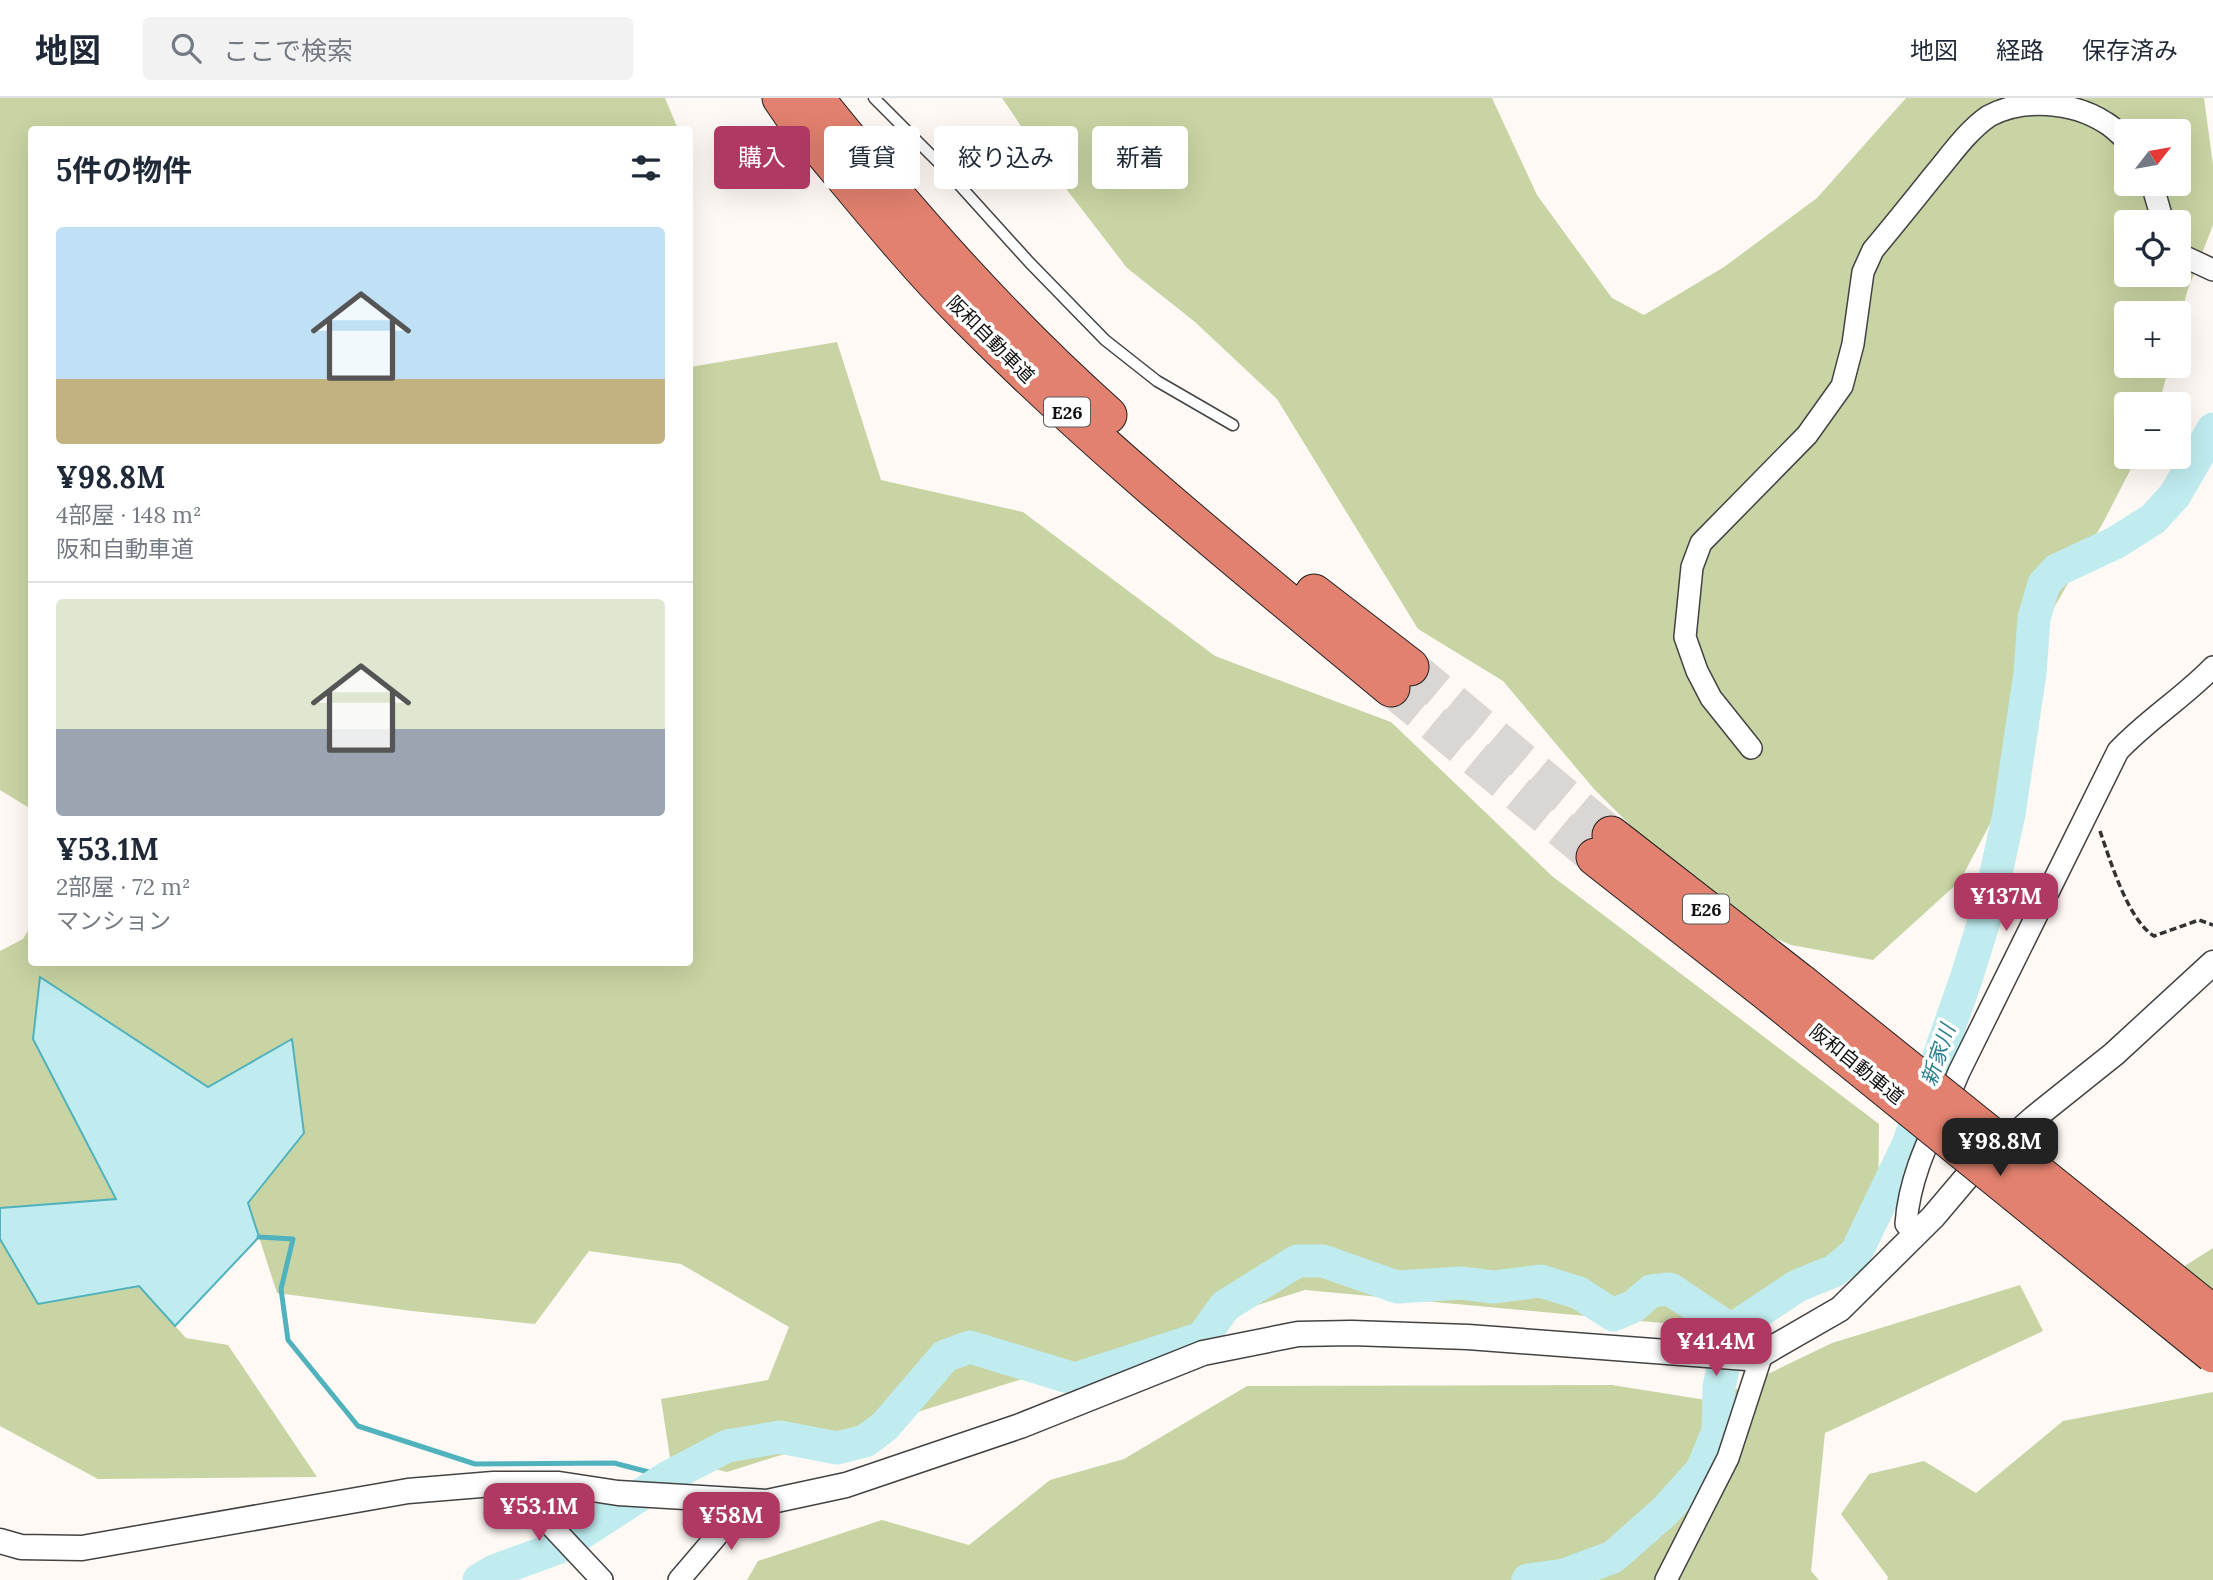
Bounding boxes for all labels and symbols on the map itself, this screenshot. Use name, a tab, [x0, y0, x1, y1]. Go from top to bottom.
north arrow	[2114, 119, 2191, 196]
street label: 阪和自動車道	[942, 290, 1040, 388]
road number: E26	[1044, 398, 1090, 426]
pin: ¥137M	[1957, 874, 2055, 933]
road number: E26	[1683, 894, 1729, 924]
street label: 阪和自動車道	[1805, 1019, 1909, 1109]
water label: 新家川	[1915, 1019, 1962, 1089]
pin: ¥98.8M	[1943, 1118, 2057, 1178]
pin: ¥41.4M	[1659, 1318, 1773, 1378]
pin: ¥53.1M	[482, 1484, 596, 1543]
pin: ¥58M	[690, 1492, 772, 1552]

